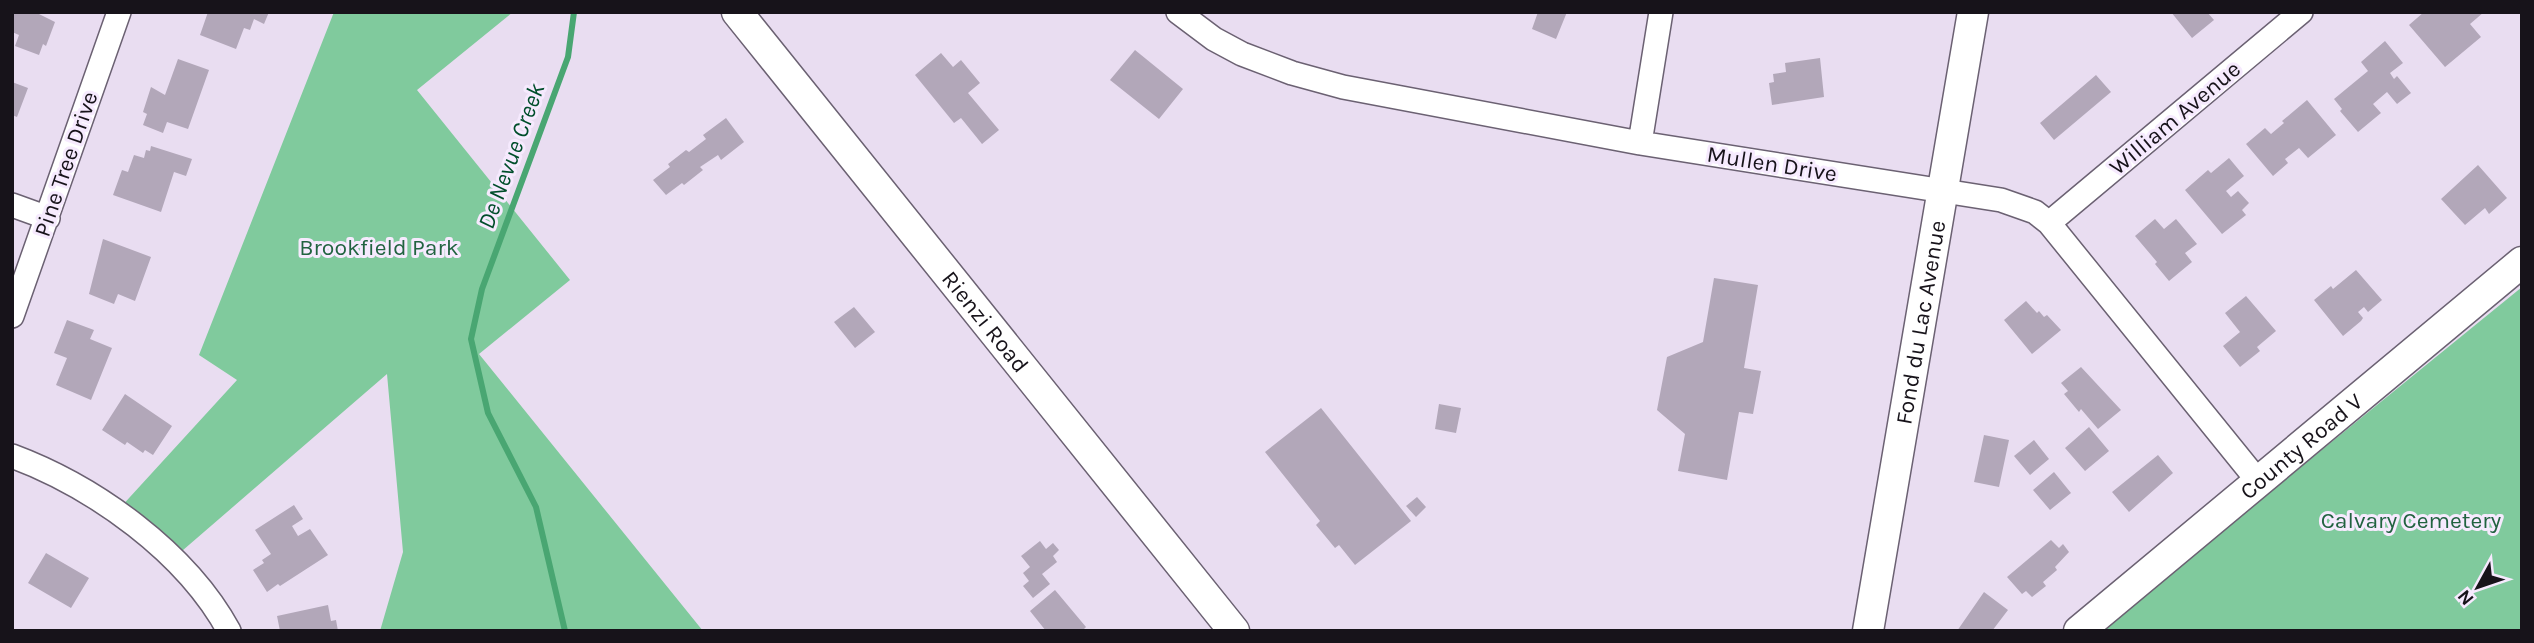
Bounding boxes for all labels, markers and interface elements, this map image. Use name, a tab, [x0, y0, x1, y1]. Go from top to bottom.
street label: William Avenue	[2104, 55, 2246, 181]
water label: De Nevue Creek	[472, 79, 551, 232]
street label: Pine Tree Drive	[29, 88, 103, 240]
street label: Mullen Drive	[1705, 140, 1839, 188]
street label: Fond du Lac Avenue	[1890, 218, 1951, 426]
park label: Brookfield Park	[299, 234, 459, 261]
street label: Rienzi Road	[937, 265, 1035, 378]
street label: County Road V	[2235, 387, 2368, 505]
park label: Calvary Cemetery	[2321, 507, 2502, 534]
north arrow	[2443, 552, 2513, 622]
text: N	[2453, 585, 2479, 610]

